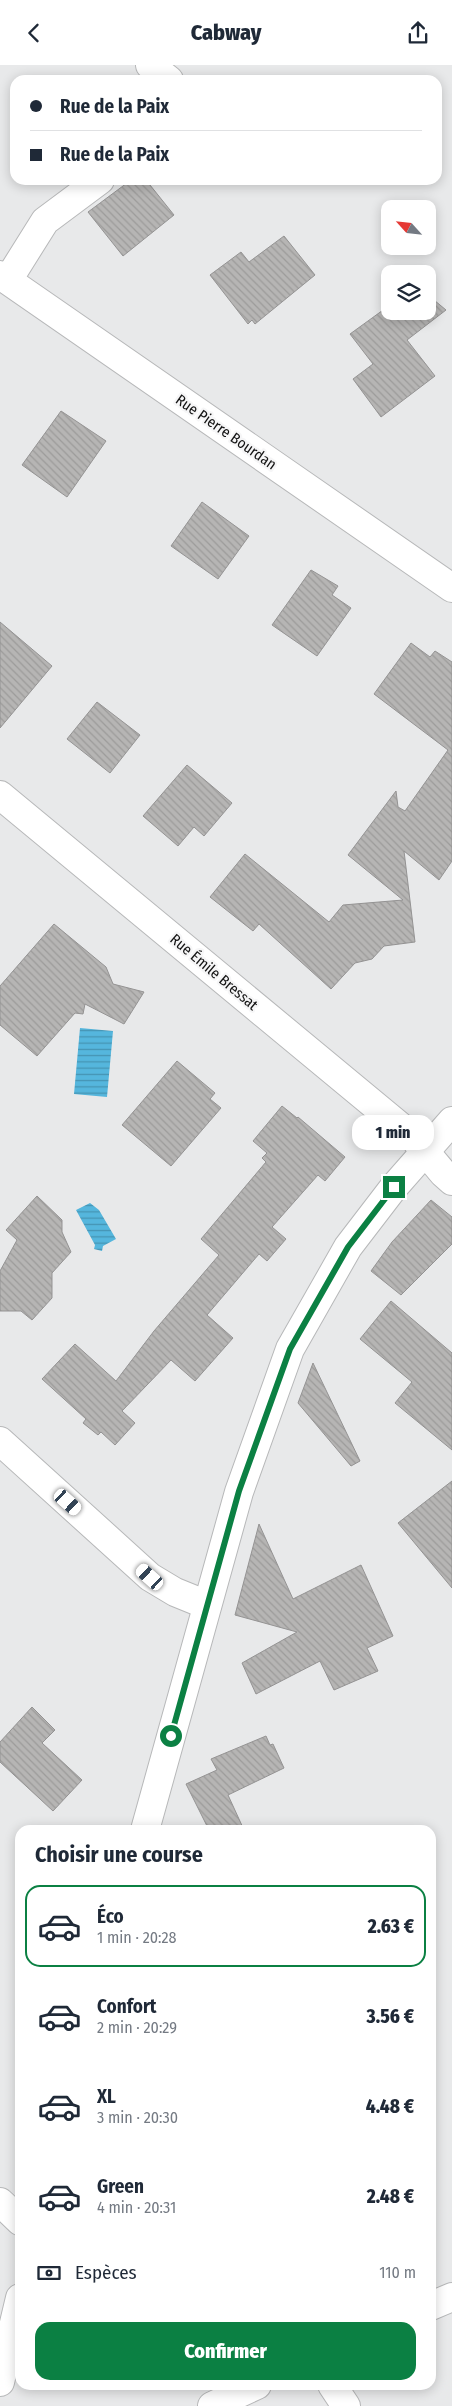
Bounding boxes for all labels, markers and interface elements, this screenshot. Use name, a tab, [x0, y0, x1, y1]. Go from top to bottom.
icon: back	[20, 19, 48, 47]
text: Cabway	[191, 19, 261, 46]
icon: share	[404, 19, 432, 47]
text: Rue de la Paix	[60, 95, 169, 118]
text: Rue de la Paix	[60, 143, 169, 166]
north arrow	[381, 200, 436, 255]
map controls	[381, 200, 436, 320]
button: layers	[381, 265, 436, 320]
street label: Rue Pierre Bourdan	[172, 390, 280, 474]
street label: Rue Émile Bressat	[166, 930, 262, 1014]
callout: 1 min	[353, 1115, 435, 1149]
text: 1 min	[376, 1123, 410, 1142]
route end	[383, 1176, 405, 1198]
car	[51, 1486, 84, 1518]
car	[133, 1561, 166, 1593]
route start	[160, 1725, 182, 1747]
text: Choisir une course	[35, 1841, 203, 1868]
icon: car	[37, 1904, 82, 1949]
text: Éco	[97, 1905, 124, 1928]
text: 2.63 €	[368, 1915, 414, 1938]
text: 1 min · 20:28	[97, 1928, 177, 1947]
icon: car	[37, 1994, 82, 2039]
text: Confort	[97, 1995, 157, 2018]
text: 3.56 €	[367, 2005, 414, 2028]
text: 2 min · 20:29	[97, 2018, 177, 2037]
icon: car	[37, 2084, 82, 2129]
text: XL	[97, 2085, 116, 2108]
text: 4.48 €	[366, 2095, 414, 2118]
text: 3 min · 20:30	[97, 2108, 178, 2127]
icon: car	[37, 2174, 82, 2219]
text: Green	[97, 2175, 144, 2198]
text: 2.48 €	[367, 2185, 414, 2208]
text: 4 min · 20:31	[97, 2198, 176, 2217]
icon: cash	[35, 2259, 63, 2287]
text: Espèces	[75, 2261, 137, 2284]
text: 110 m	[379, 2263, 416, 2282]
button: Confirmer	[35, 2322, 416, 2380]

